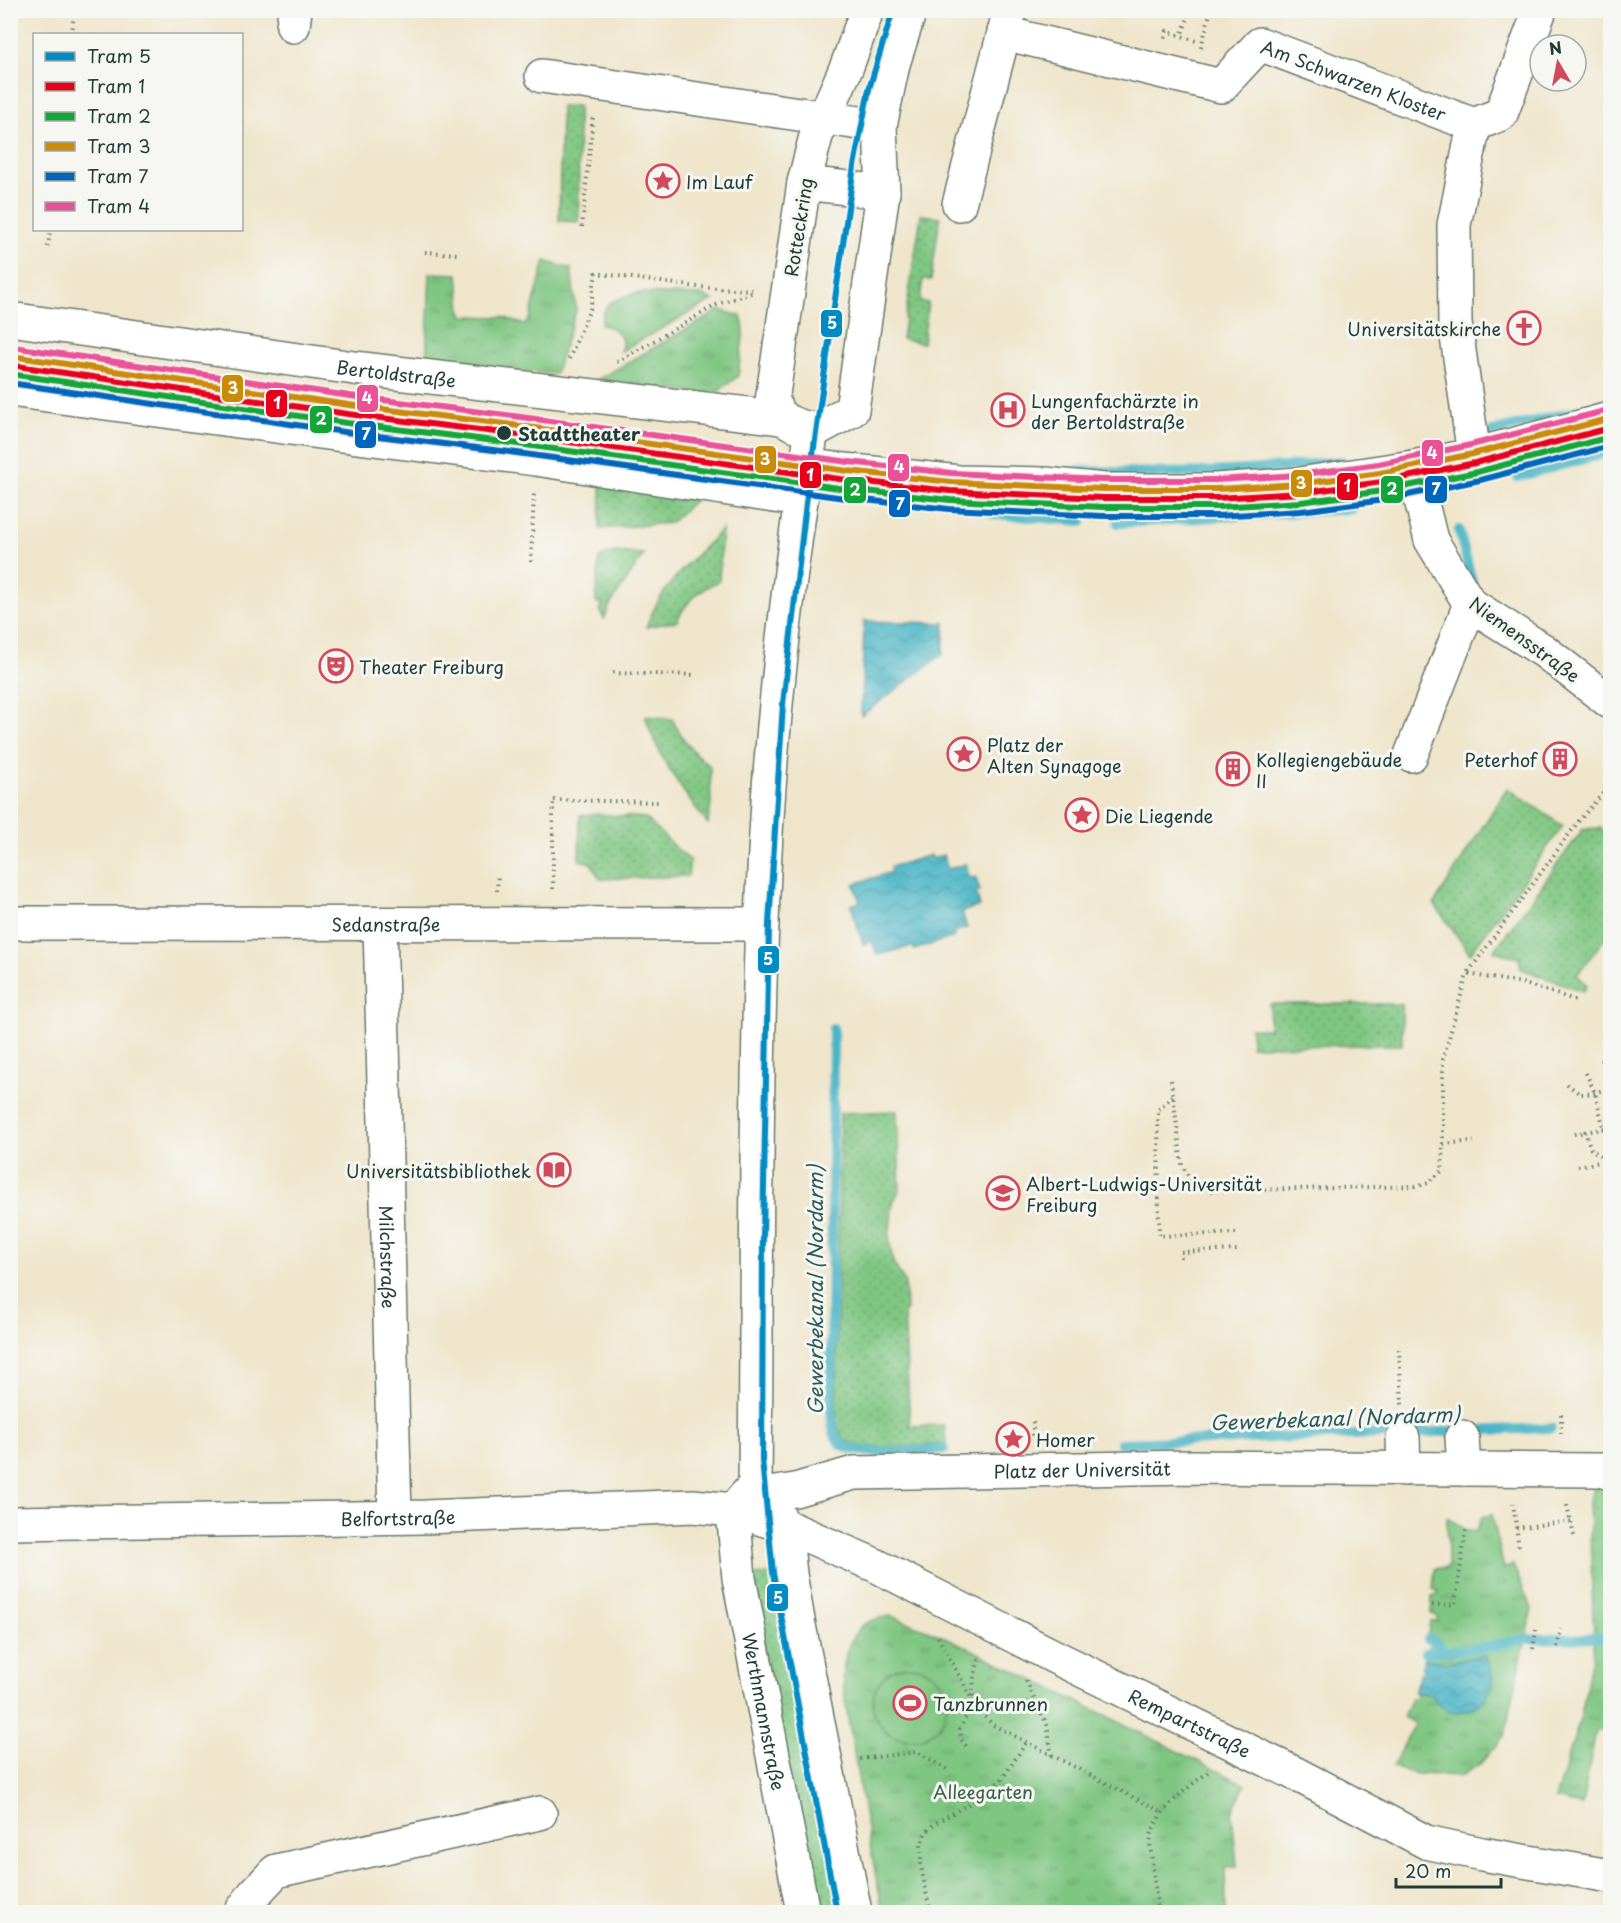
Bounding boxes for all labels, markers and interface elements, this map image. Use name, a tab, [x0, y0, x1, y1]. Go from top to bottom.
street label: Am Schwarzen Kloster	[1258, 32, 1451, 127]
legend	[33, 33, 243, 231]
north arrow	[1528, 33, 1588, 93]
text: N	[1547, 34, 1564, 60]
text: Tram 5	[87, 42, 151, 69]
text: Tram 1	[87, 72, 145, 99]
text: Tram 2	[87, 102, 151, 129]
text: Tram 3	[87, 132, 151, 159]
text: Tram 7	[87, 162, 148, 189]
place icon: Im Lauf	[645, 163, 681, 199]
place label: Im Lauf	[686, 168, 754, 195]
street label: Rotteckring	[777, 176, 819, 278]
text: Tram 4	[87, 192, 150, 219]
line badge: 5	[820, 309, 843, 338]
text: 5	[827, 310, 837, 334]
church icon: Universitätskirche	[1506, 310, 1542, 346]
place label: Universitätskirche	[1347, 315, 1501, 342]
street label: Bertoldstraße	[335, 352, 457, 393]
line badge: 3	[221, 374, 244, 403]
text: 3	[228, 375, 238, 399]
line badge: 4	[356, 384, 379, 413]
text: 4	[362, 385, 373, 409]
place label: Lungenfachärzte in der Bertoldstraße	[1031, 387, 1199, 435]
line badge: 1	[265, 389, 288, 418]
text: 1	[273, 390, 281, 414]
hospital icon: Lungenfachärzte in der Bertoldstraße	[990, 392, 1026, 428]
line badge: 2	[309, 405, 333, 434]
text: 2	[315, 406, 327, 430]
line badge: 7	[354, 420, 377, 449]
place label: Stadttheater	[518, 420, 641, 447]
text: 7	[361, 421, 371, 445]
marker: Stadttheater	[495, 424, 513, 442]
line badge: 4	[1421, 439, 1444, 467]
text: 4	[1427, 440, 1438, 464]
line badge: 3	[754, 445, 777, 474]
text: 3	[760, 446, 770, 470]
line badge: 4	[887, 453, 910, 482]
text: 4	[894, 454, 905, 478]
line badge: 1	[799, 461, 822, 489]
text: 1	[806, 462, 814, 486]
line badge: 3	[1290, 469, 1313, 498]
text: 3	[1296, 470, 1306, 494]
line badge: 1	[1336, 472, 1359, 501]
text: 1	[1343, 473, 1351, 497]
line badge: 2	[1380, 475, 1404, 504]
line badge: 7	[1424, 475, 1448, 504]
line badge: 2	[843, 476, 867, 504]
text: 2	[1386, 476, 1398, 500]
text: 7	[1431, 476, 1441, 500]
text: 2	[849, 477, 861, 501]
line badge: 7	[888, 489, 911, 518]
text: 7	[895, 491, 905, 515]
street label: Niemensstraße	[1464, 590, 1586, 688]
theatre icon: Theater Freiburg	[318, 648, 354, 684]
place label: Theater Freiburg	[359, 653, 504, 680]
place label: Platz der Alten Synagoge	[987, 731, 1122, 779]
place icon: Platz der Alten Synagoge	[946, 736, 982, 772]
building icon: Peterhof	[1542, 741, 1578, 777]
place label: Kollegiengebäude II	[1256, 746, 1402, 794]
place label: Peterhof	[1464, 746, 1539, 773]
building icon: Kollegiengebäude II	[1215, 751, 1251, 787]
place icon: Die Liegende	[1064, 797, 1100, 833]
place label: Die Liegende	[1105, 802, 1213, 829]
street label: Sedanstraße	[332, 910, 440, 937]
line badge: 5	[757, 945, 780, 974]
text: 5	[763, 946, 773, 970]
library icon: Universitätsbibliothek	[536, 1152, 572, 1188]
place label: Universitätsbibliothek	[346, 1157, 531, 1184]
water label: Gewerbekanal (Nordarm)	[800, 1164, 830, 1415]
place label: Albert-Ludwigs-Universität Freiburg	[1026, 1170, 1263, 1218]
school or university icon: Albert-Ludwigs-Universität Freiburg	[985, 1175, 1021, 1211]
street label: Milchstraße	[374, 1205, 403, 1309]
water label: Gewerbekanal (Nordarm)	[1209, 1399, 1462, 1437]
place icon: Homer	[995, 1421, 1031, 1457]
place label: Homer	[1036, 1426, 1095, 1453]
street label: Platz der Universität	[993, 1454, 1171, 1484]
street label: Belfortstraße	[341, 1502, 456, 1532]
line badge: 5	[766, 1583, 789, 1612]
text: 5	[773, 1585, 783, 1609]
street label: Werthmannstraße	[736, 1630, 793, 1792]
street label: Rempartstraße	[1124, 1681, 1255, 1764]
sports icon: Tanzbrunnen	[892, 1685, 928, 1721]
place label: Tanzbrunnen	[933, 1690, 1048, 1717]
park label: Alleegarten	[933, 1778, 1033, 1805]
scale bar	[1396, 1851, 1501, 1889]
text: 20 m	[1405, 1857, 1451, 1884]

